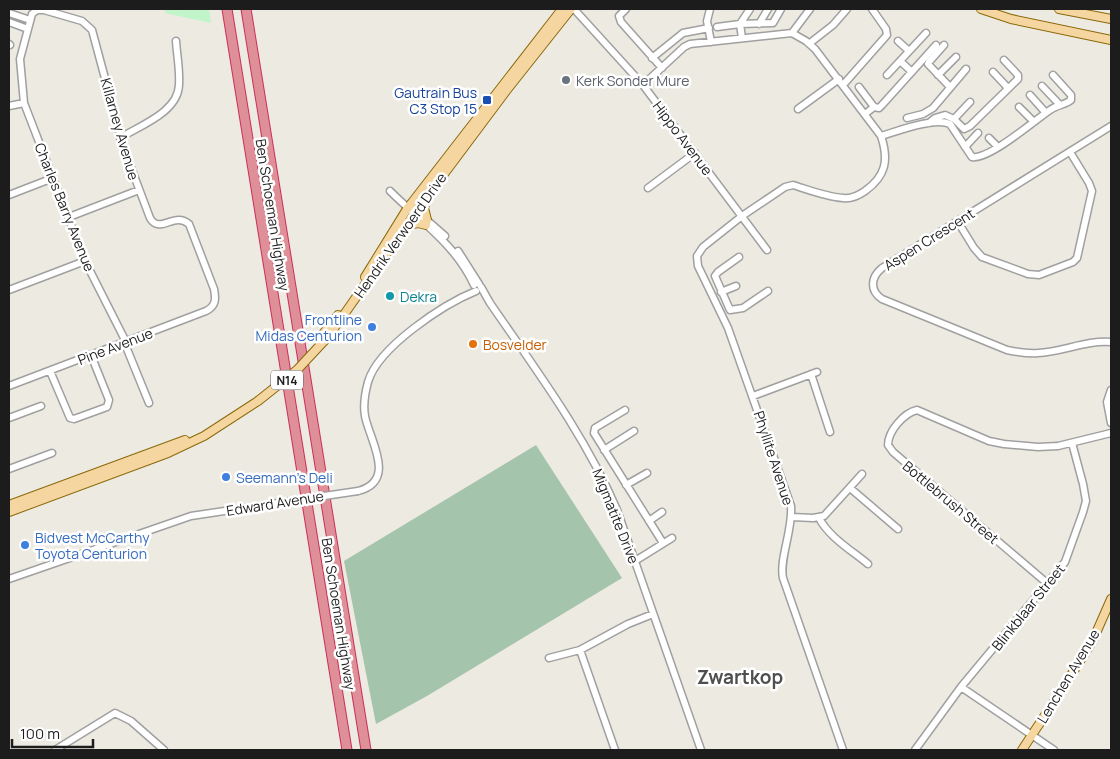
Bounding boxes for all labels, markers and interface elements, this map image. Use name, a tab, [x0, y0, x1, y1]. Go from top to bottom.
place label: Kerk Sonder Mure	[576, 71, 689, 90]
marker: Kerk Sonder Mure	[560, 74, 572, 86]
street label: Killarney Avenue	[96, 76, 144, 182]
place label: Gautrain Bus C3 Stop 15	[394, 83, 477, 118]
marker: Gautrain Bus C3 Stop 15	[481, 94, 493, 106]
street label: Hippo Avenue	[649, 97, 717, 179]
street label: Ben Schoeman Highway	[252, 138, 295, 293]
street label: Charles Barry Avenue	[30, 140, 100, 274]
street label: Hendrik Verwoerd Drive	[350, 169, 450, 301]
street label: Aspen Crescent	[880, 203, 978, 274]
place label: Dekra	[400, 287, 437, 306]
marker: Dekra	[384, 290, 396, 302]
place label: Frontline Midas Centurion	[256, 310, 362, 345]
marker: Frontline Midas Centurion	[366, 321, 378, 333]
street label: Pine Avenue	[75, 323, 155, 369]
place label: Bosvelder	[483, 335, 547, 354]
marker: Bosvelder	[467, 338, 479, 350]
road number: N14	[271, 370, 303, 390]
street label: Phyllite Avenue	[750, 408, 798, 508]
street label: Bottlebrush Street	[899, 456, 1003, 548]
street label: Migmatite Drive	[588, 466, 644, 566]
place label: Seemann's Deli	[236, 468, 333, 487]
marker: Seemann's Deli	[220, 471, 232, 483]
street label: Edward Avenue	[225, 486, 325, 520]
place label: Bidvest McCarthy Toyota Centurion	[35, 528, 150, 563]
street label: Ben Schoeman Highway	[318, 537, 361, 692]
marker: Bidvest McCarthy Toyota Centurion	[19, 539, 31, 551]
street label: Blinkblaar Street	[987, 559, 1069, 654]
street label: Lenchen Avenue	[1032, 625, 1104, 727]
district label: Zwartkop	[697, 664, 783, 690]
scale bar	[12, 716, 94, 748]
text: 100 m	[20, 723, 60, 744]

